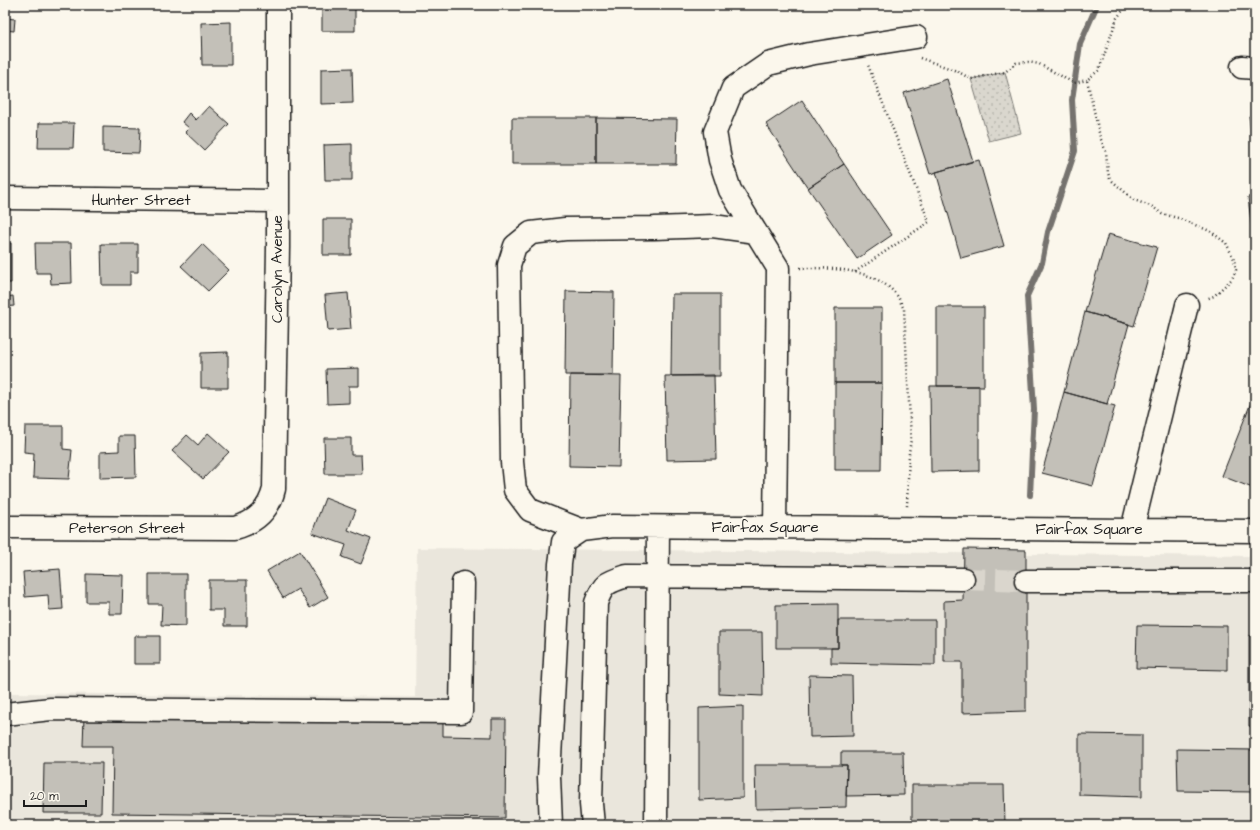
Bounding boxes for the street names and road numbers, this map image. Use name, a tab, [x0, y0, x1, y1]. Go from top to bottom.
street label: Hunter Street	[92, 190, 190, 211]
street label: Carolyn Avenue	[267, 215, 289, 323]
street label: Fairfax Square	[711, 517, 819, 538]
street label: Peterson Street	[69, 518, 185, 539]
street label: Fairfax Square	[1035, 519, 1143, 540]

